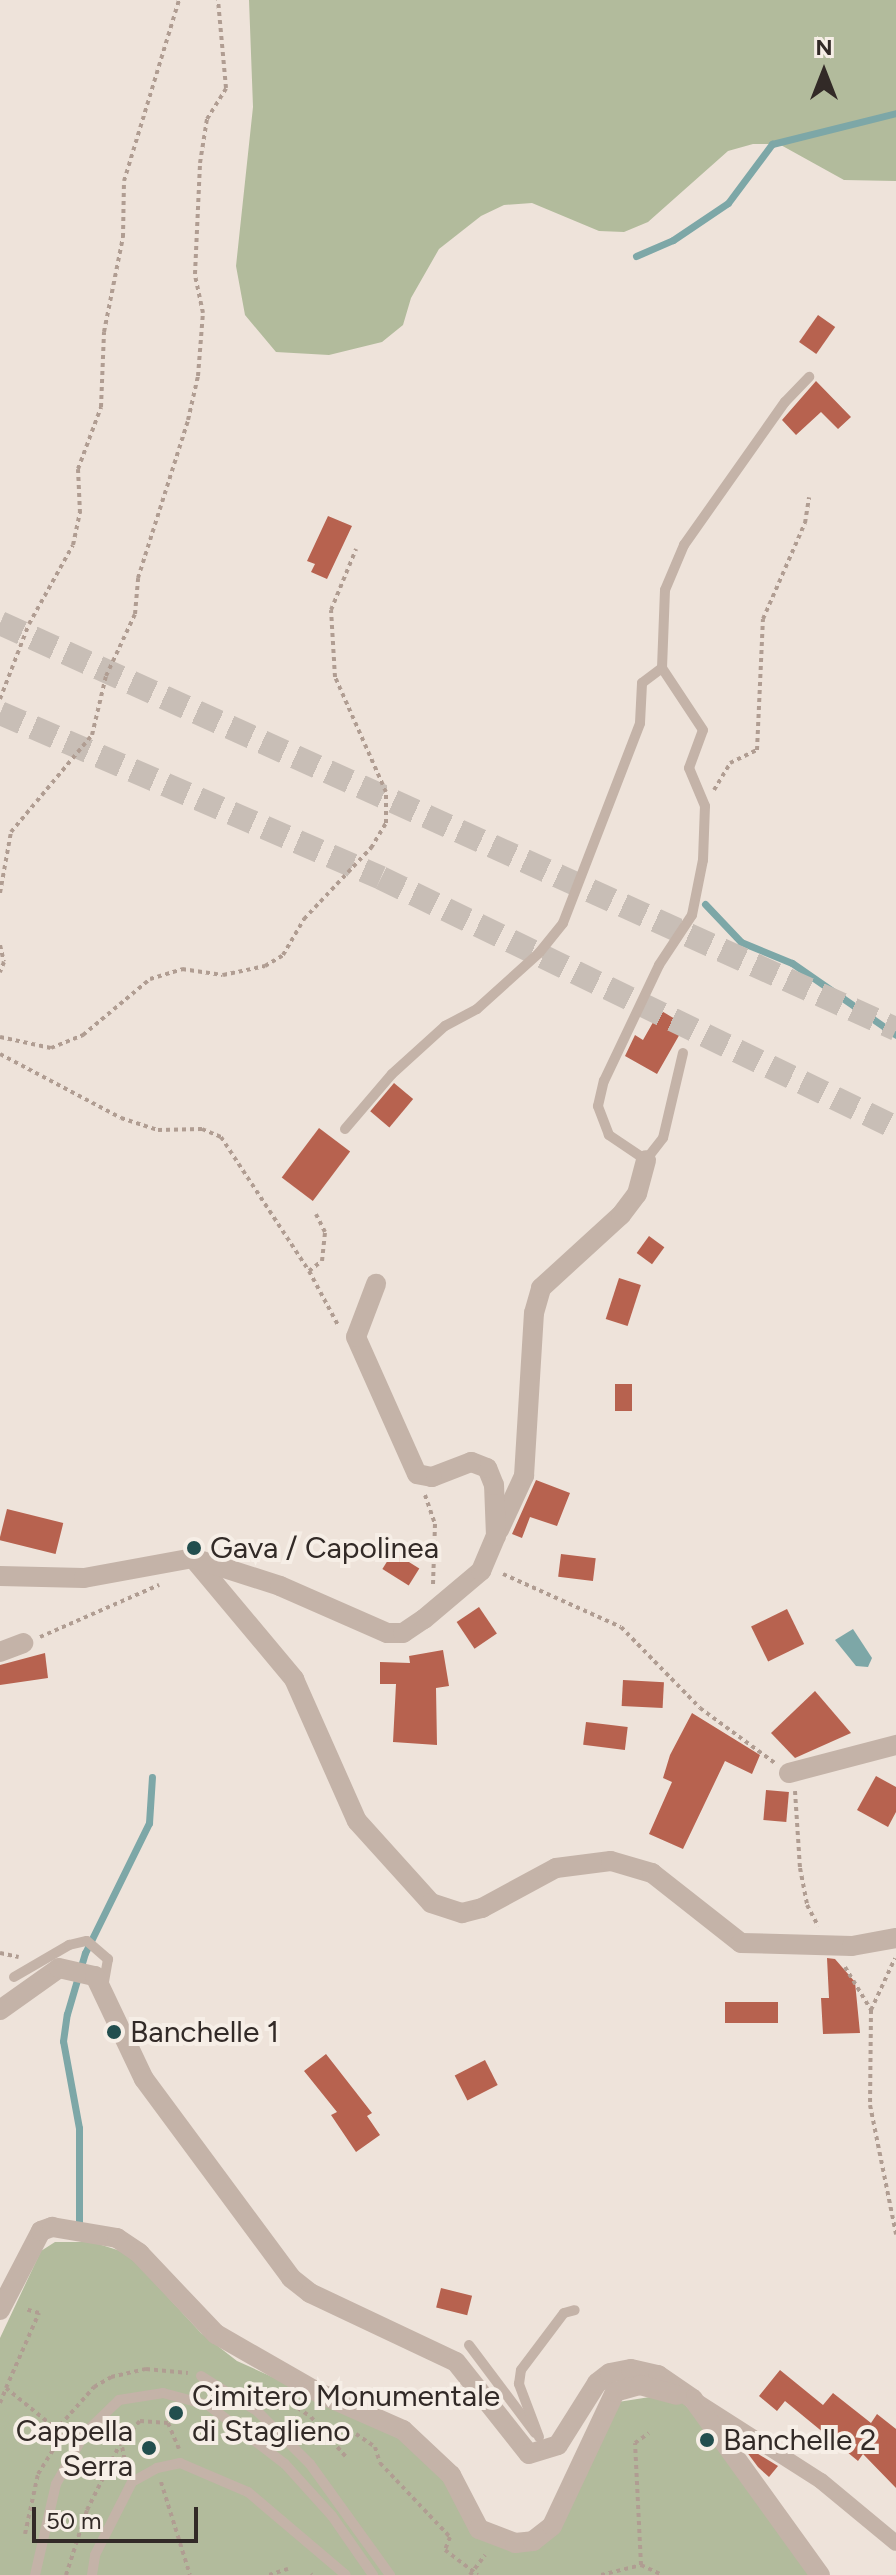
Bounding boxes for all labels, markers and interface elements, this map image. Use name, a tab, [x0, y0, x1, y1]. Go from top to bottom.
north arrow	[784, 32, 864, 112]
text: N	[815, 34, 833, 61]
place label: Gava / Capolinea	[210, 1530, 439, 1566]
marker: Gava / Capolinea	[185, 1539, 203, 1557]
place label: Banchelle 1	[130, 2014, 279, 2050]
marker: Banchelle 1	[105, 2023, 123, 2041]
place label: Cimitero Monumentale di Staglieno	[192, 2378, 500, 2448]
marker: Cimitero Monumentale di Staglieno	[167, 2404, 185, 2422]
place label: Cappella Serra	[16, 2413, 133, 2484]
place label: Banchelle 2	[723, 2422, 876, 2458]
marker: Banchelle 2	[698, 2431, 716, 2449]
marker: Cappella Serra	[140, 2439, 158, 2457]
scale bar	[36, 2491, 202, 2541]
text: 50 m	[46, 2506, 102, 2535]

